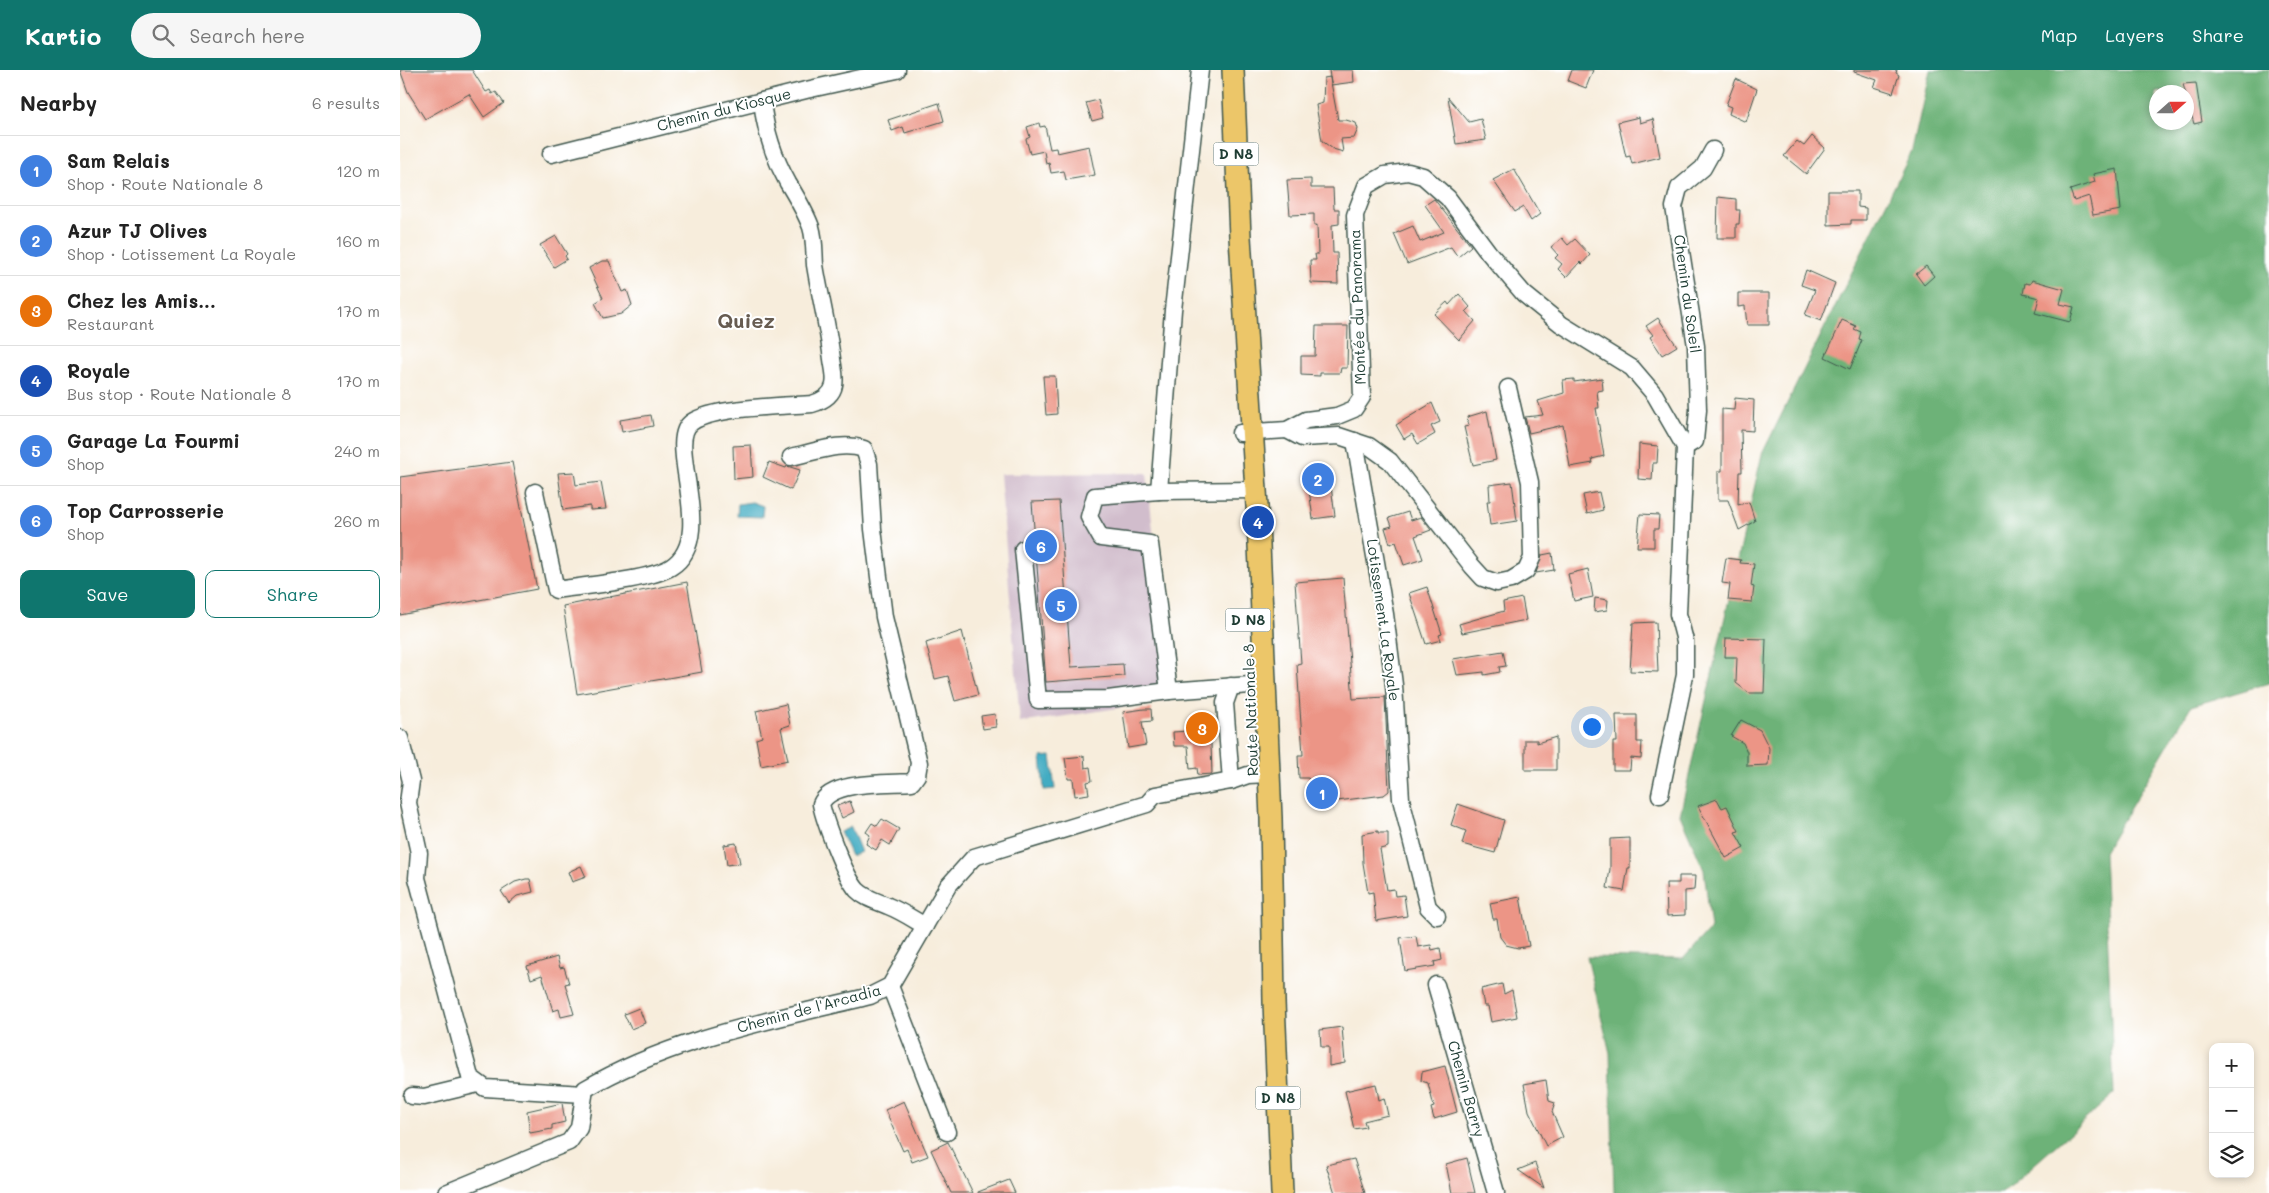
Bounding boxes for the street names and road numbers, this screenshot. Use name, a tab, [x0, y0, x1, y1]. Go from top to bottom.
street label: Chemin du Kiosque	[655, 83, 793, 135]
road number: D N8	[1214, 142, 1258, 166]
street label: Montée du Panorama	[1344, 229, 1370, 385]
street label: Chemin du Soleil	[1670, 233, 1706, 354]
street label: Lotissement La Royale	[1363, 537, 1405, 702]
road number: D N8	[1226, 608, 1270, 632]
street label: Route Nationale 8	[1238, 643, 1262, 777]
street label: Chemin de l'Arcadia	[735, 979, 883, 1037]
street label: Chemin Barry	[1444, 1038, 1490, 1140]
road number: D N8	[1256, 1086, 1300, 1110]

